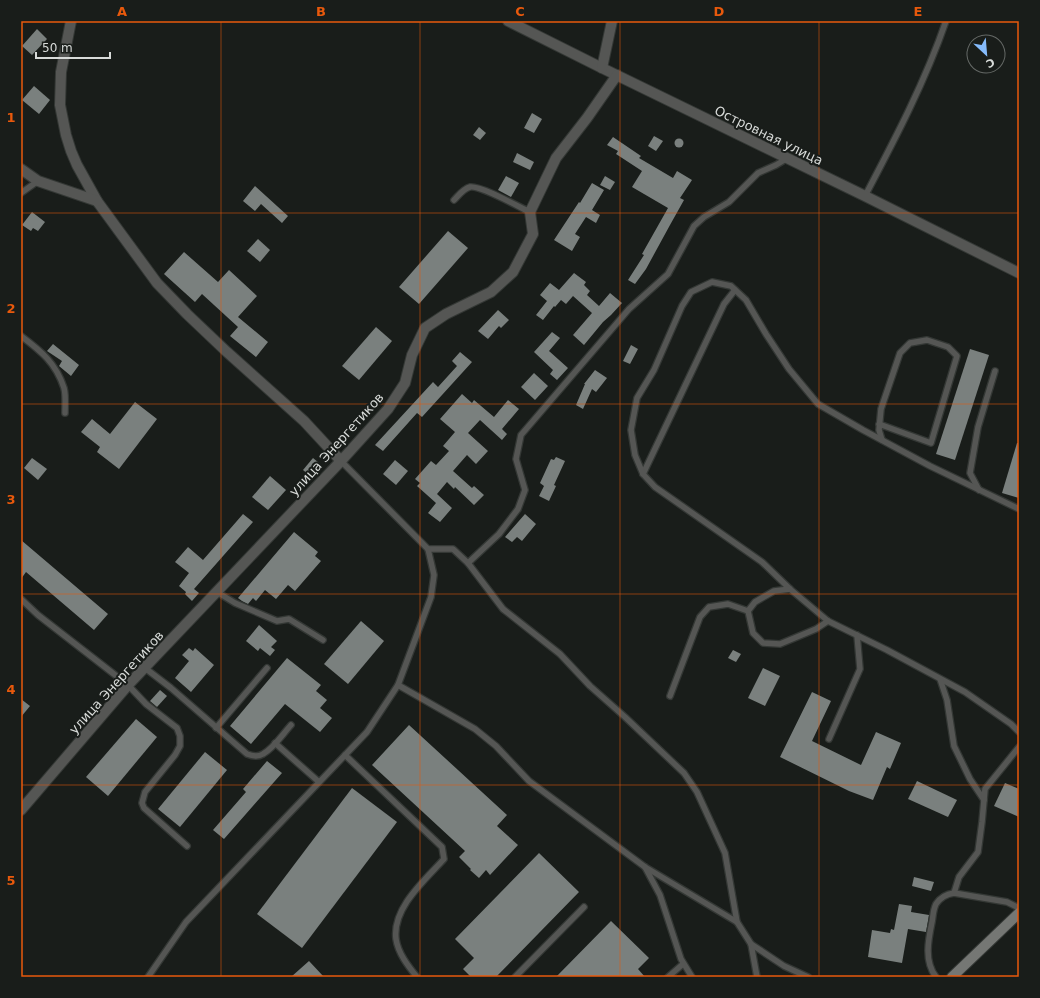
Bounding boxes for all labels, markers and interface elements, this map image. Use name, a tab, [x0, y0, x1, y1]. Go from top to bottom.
text: A	[117, 4, 127, 19]
text: B	[316, 4, 326, 19]
text: C	[515, 4, 525, 19]
text: D	[714, 4, 725, 19]
text: E	[914, 4, 922, 19]
scale bar	[36, 34, 110, 60]
north arrow	[966, 34, 1006, 74]
text: 50 m	[42, 41, 73, 55]
text: С	[984, 55, 997, 70]
street label: Островная улица	[712, 103, 825, 168]
text: 1	[6, 110, 16, 125]
text: 2	[6, 301, 16, 316]
street label: улица Энергетиков	[286, 390, 387, 499]
text: 3	[6, 492, 16, 507]
street label: улица Энергетиков	[66, 628, 167, 737]
text: 4	[6, 682, 16, 697]
text: 5	[6, 873, 16, 888]

